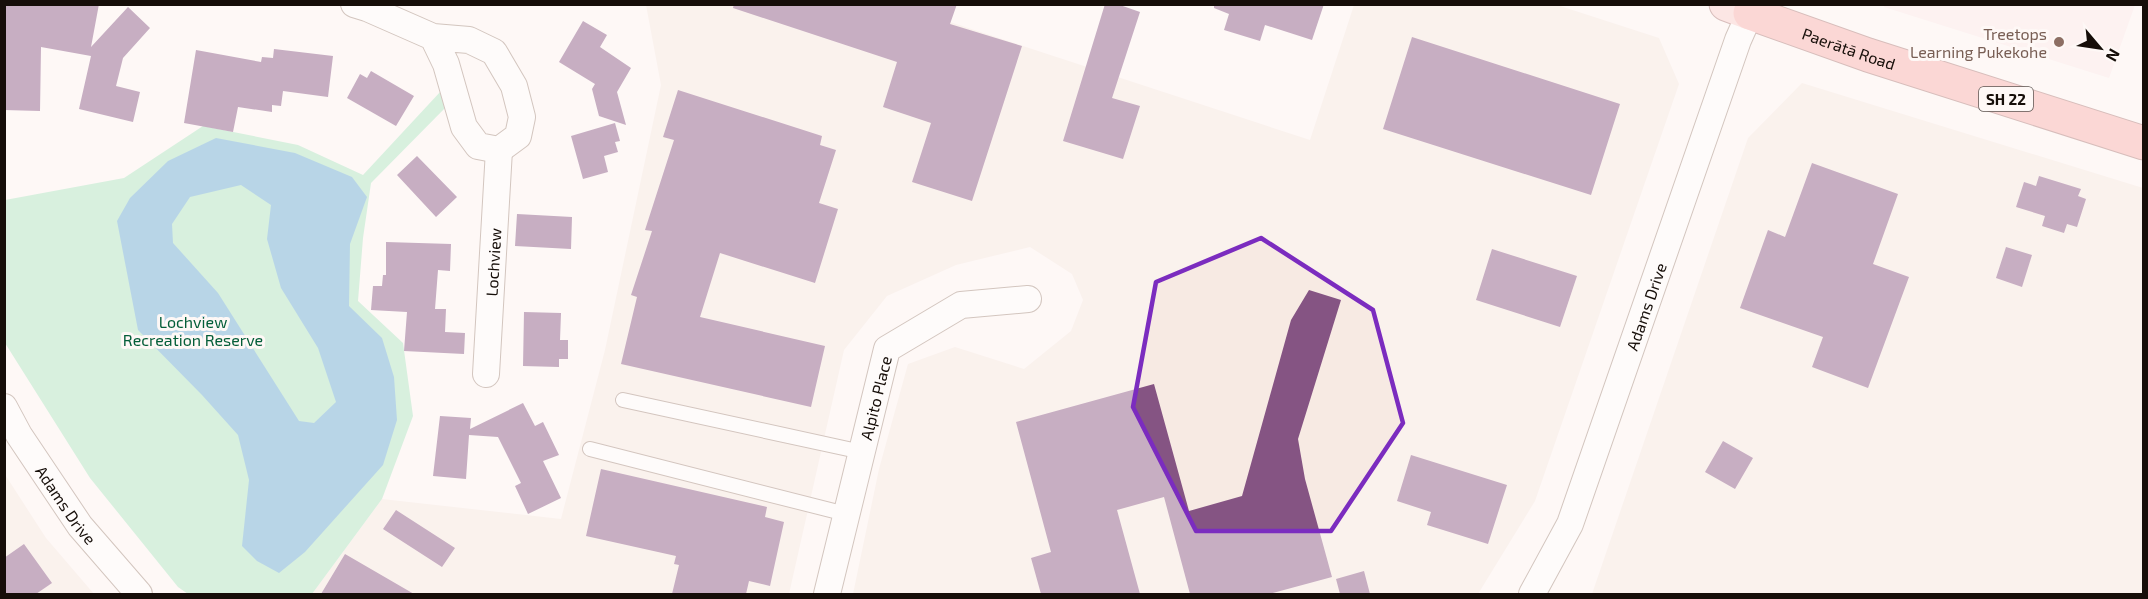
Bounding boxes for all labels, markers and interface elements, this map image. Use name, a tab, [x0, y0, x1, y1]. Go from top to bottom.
north arrow	[2070, 18, 2130, 78]
street label: Paerātā Road	[1800, 23, 1898, 73]
place label: Treetops Learning Pukekohe	[1910, 24, 2047, 61]
marker: Treetops Learning Pukekohe	[2052, 35, 2066, 49]
text: N	[2102, 46, 2125, 65]
road number: SH 22	[1979, 87, 2033, 111]
street label: Lochview	[481, 227, 504, 297]
street label: Adams Drive	[1622, 260, 1670, 353]
park label: Lochview Recreation Reserve	[123, 312, 263, 349]
street label: Alpito Place	[856, 354, 895, 442]
street label: Adams Drive	[32, 462, 101, 548]

